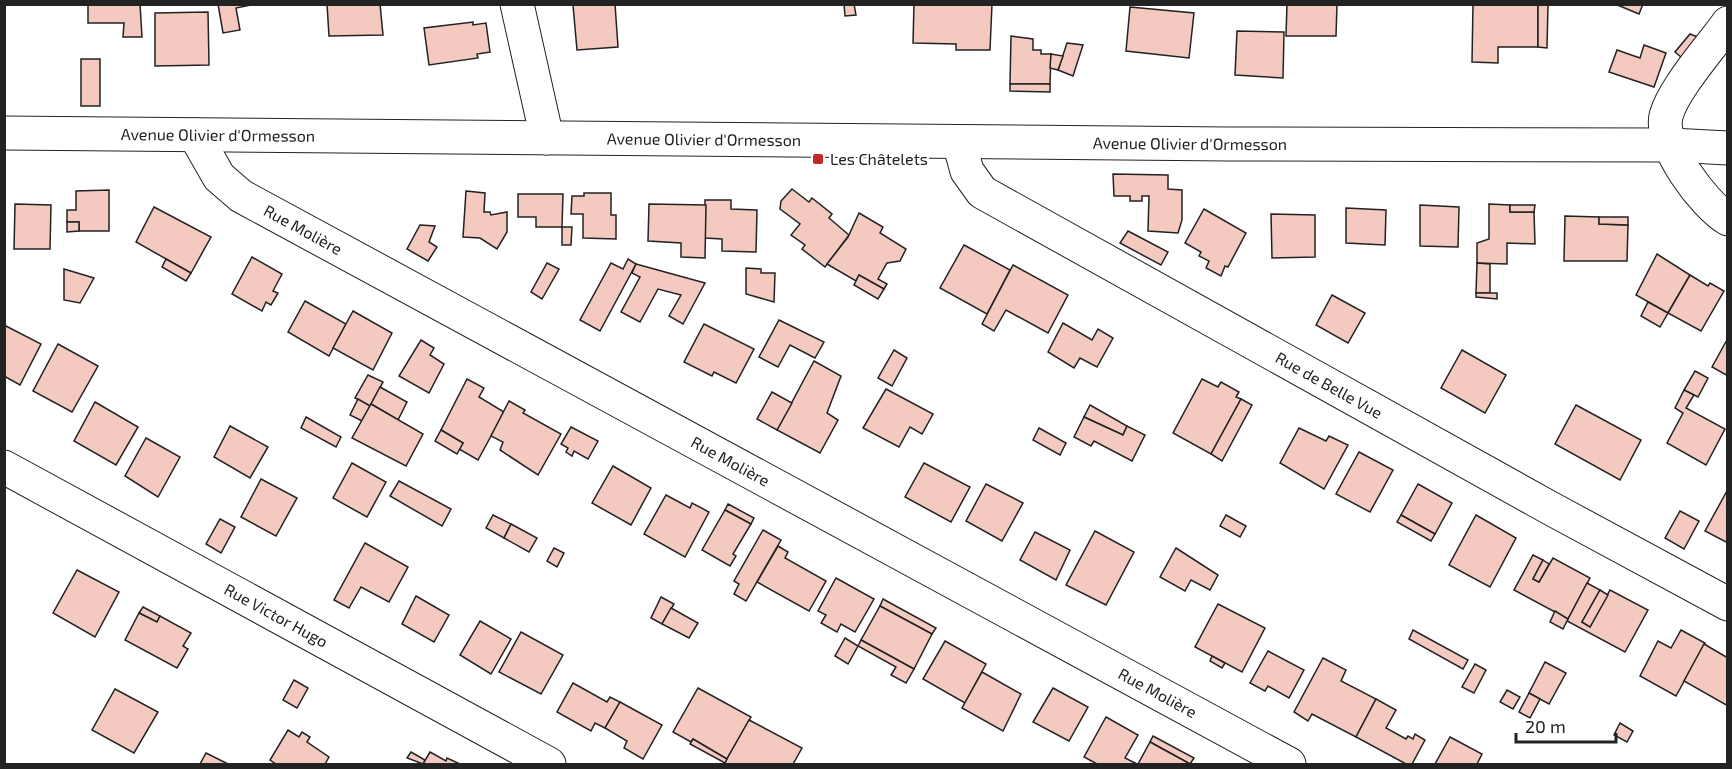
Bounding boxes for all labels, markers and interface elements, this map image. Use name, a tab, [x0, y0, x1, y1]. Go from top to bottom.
street label: Avenue Olivier d'Ormesson	[121, 124, 315, 145]
street label: Avenue Olivier d'Ormesson	[607, 128, 801, 149]
street label: Avenue Olivier d'Ormesson	[1093, 133, 1287, 153]
place label: Les Châtelets	[830, 149, 928, 168]
marker: Les Châtelets	[811, 152, 825, 166]
street label: Rue Molière	[261, 200, 346, 258]
street label: Rue de Belle Vue	[1272, 347, 1386, 422]
street label: Rue Molière	[688, 432, 773, 490]
street label: Rue Victor Hugo	[221, 579, 331, 651]
street label: Rue Molière	[1115, 663, 1200, 721]
scale bar	[1516, 706, 1616, 744]
text: 20 m	[1525, 715, 1566, 737]

